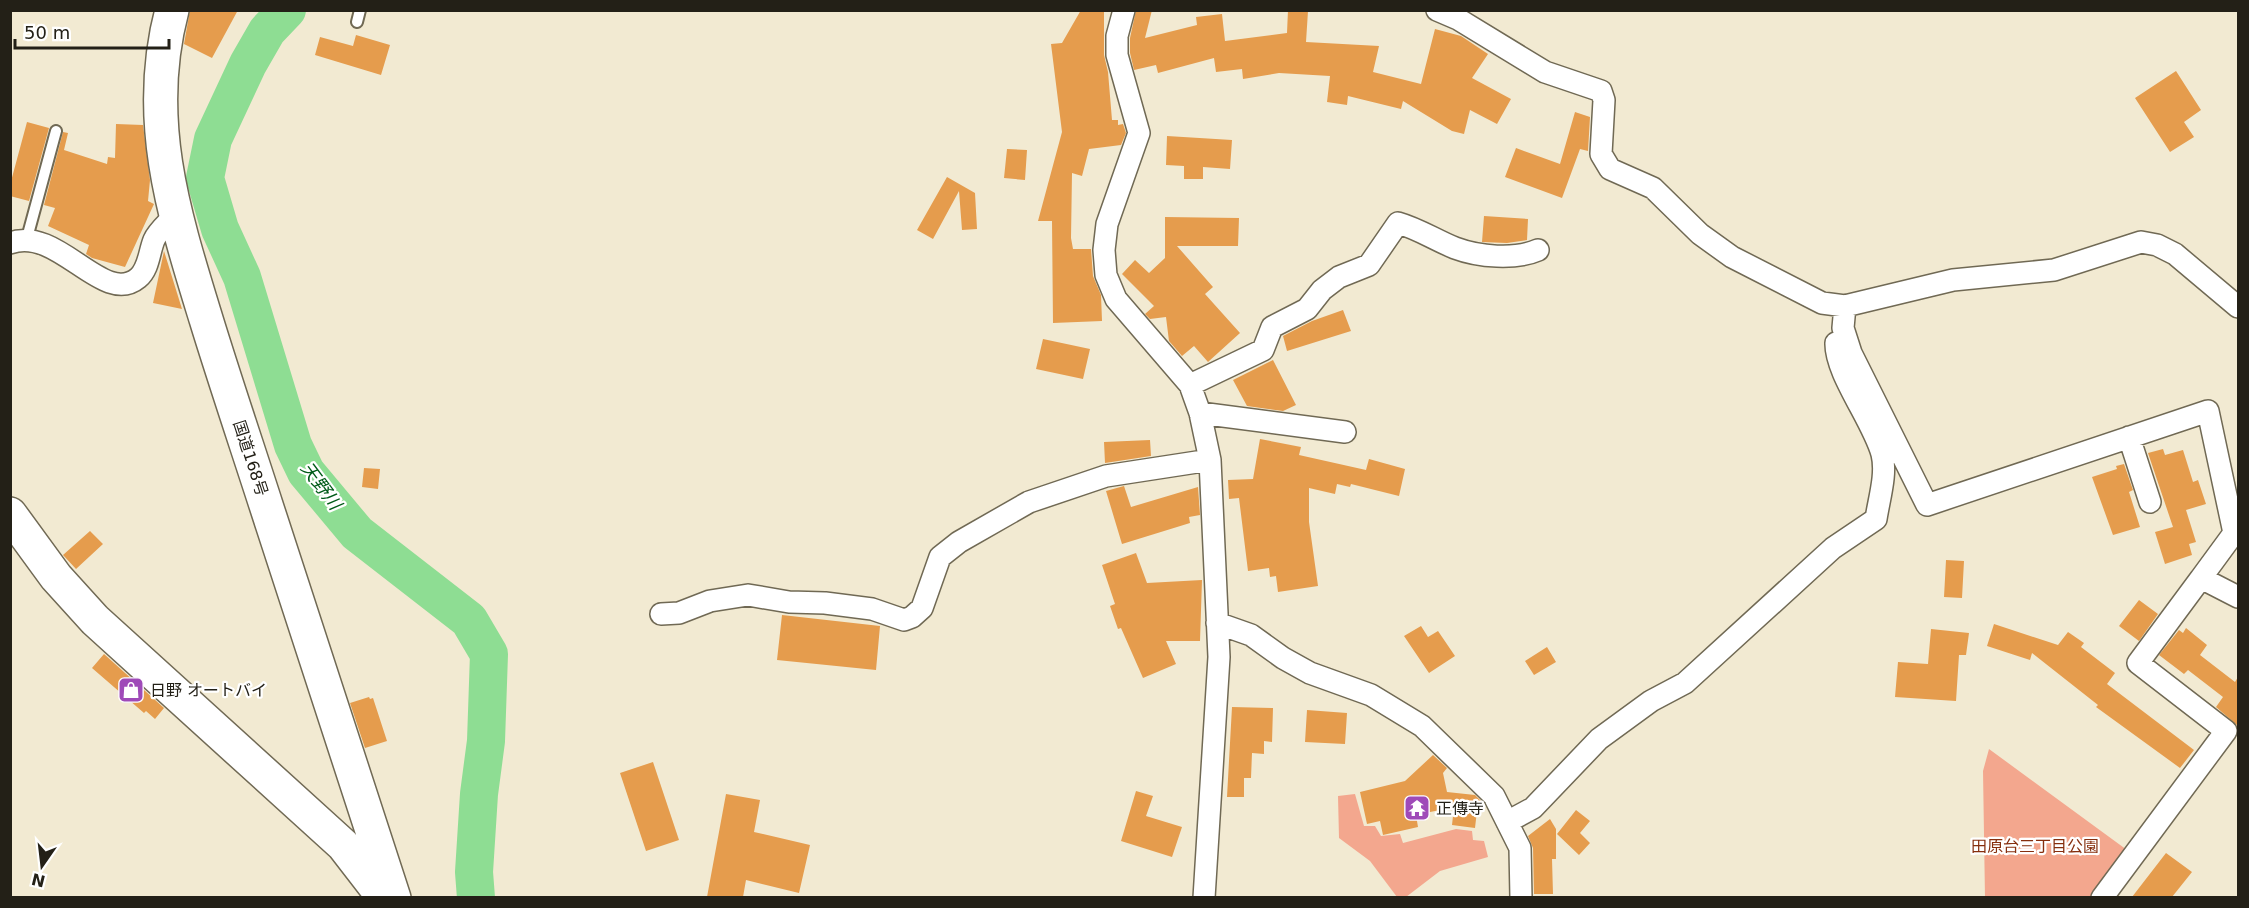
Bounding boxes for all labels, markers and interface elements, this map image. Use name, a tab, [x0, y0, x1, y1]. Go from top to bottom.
scale bar	[15, 12, 170, 50]
text: 50 m	[24, 22, 70, 43]
street label: 国道168号	[229, 418, 272, 498]
water label: 天野川	[297, 458, 347, 515]
shop icon: 日野 オートバイ	[116, 675, 146, 705]
place label: 日野 オートバイ	[150, 681, 267, 700]
temple icon: 正傳寺	[1402, 793, 1432, 823]
place label: 正傳寺	[1436, 799, 1484, 818]
north arrow	[12, 836, 72, 896]
park label: 田原台三丁目公園	[1971, 837, 2099, 856]
text: N	[30, 869, 47, 891]

